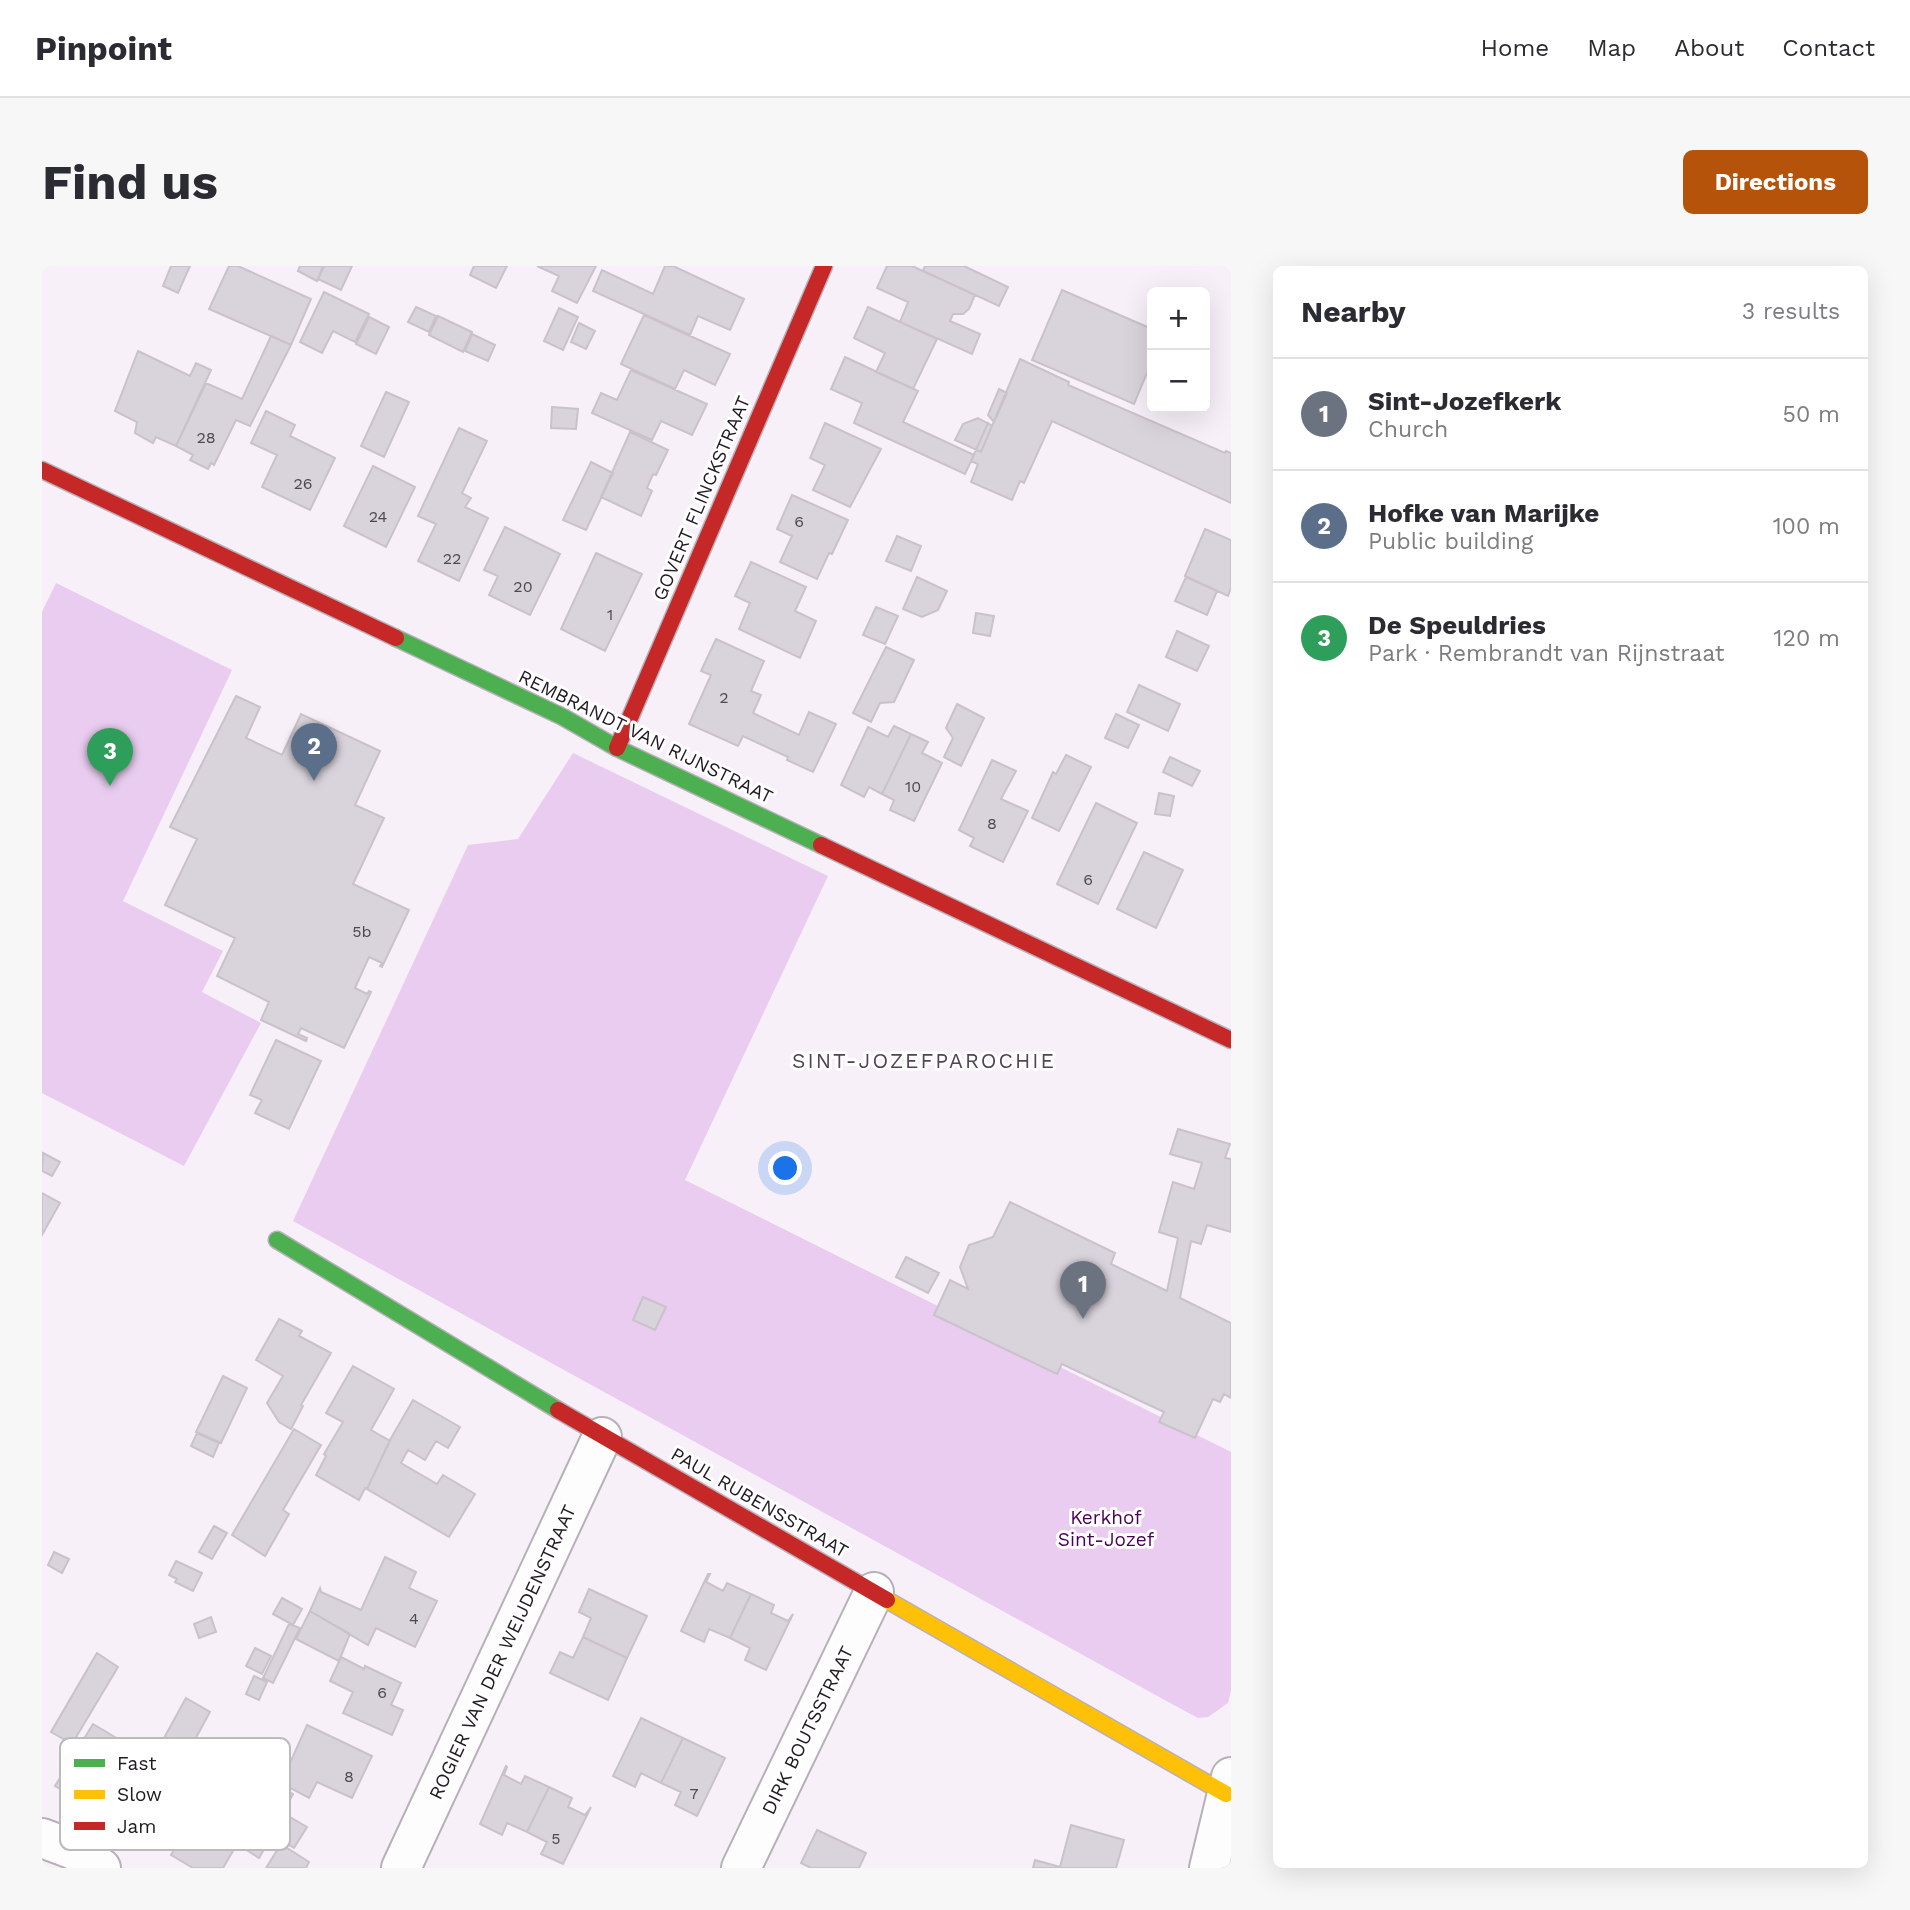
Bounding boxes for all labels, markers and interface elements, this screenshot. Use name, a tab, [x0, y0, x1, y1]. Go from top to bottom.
text: Pinpoint	[35, 29, 172, 68]
text: Home	[1481, 34, 1549, 62]
text: Map	[1587, 34, 1636, 62]
text: About	[1674, 34, 1744, 62]
text: Contact	[1782, 34, 1875, 62]
button: Directions	[1683, 150, 1868, 214]
text: Find us	[42, 153, 218, 211]
map controls	[1147, 287, 1210, 413]
button: +	[1147, 287, 1210, 350]
text: Nearby	[1301, 294, 1406, 329]
text: 3 results	[1742, 298, 1840, 325]
button: −	[1147, 350, 1210, 413]
text: Sint-Jozefkerk	[1368, 386, 1561, 416]
street label: GOVERT FLINCKSTRAAT	[648, 392, 755, 604]
text: 1	[1319, 401, 1329, 428]
text: 50 m	[1783, 401, 1840, 428]
text: Church	[1368, 416, 1448, 443]
house number: 28	[196, 428, 216, 447]
house number: 26	[293, 474, 313, 493]
text: Hofke van Marijke	[1368, 498, 1599, 528]
house number: 24	[369, 507, 388, 526]
house number: 6	[794, 512, 804, 531]
text: 2	[1317, 513, 1331, 540]
text: 100 m	[1773, 513, 1840, 540]
text: Public building	[1368, 528, 1533, 555]
house number: 22	[443, 549, 461, 568]
house number: 20	[513, 577, 533, 596]
house number: 1	[607, 605, 613, 624]
text: De Speuldries	[1368, 610, 1546, 640]
text: 3	[1317, 625, 1331, 652]
text: 120 m	[1774, 625, 1840, 652]
text: Park · Rembrandt van Rijnstraat	[1368, 640, 1724, 667]
street label: REMBRANDT VAN RIJNSTRAAT	[515, 665, 777, 808]
house number: 2	[719, 688, 729, 707]
pin: 2	[291, 723, 337, 781]
pin: 3	[87, 728, 133, 786]
house number: 10	[905, 777, 921, 796]
house number: 8	[987, 814, 997, 833]
house number: 6	[1083, 870, 1093, 889]
house number: 5b	[352, 922, 372, 941]
district label: SINT-JOZEFPAROCHIE	[792, 1048, 1056, 1073]
your location	[768, 1151, 802, 1185]
pin: 1	[1060, 1261, 1106, 1319]
street label: PAUL RUBENSSTRAAT	[667, 1442, 852, 1563]
street label: ROGIER VAN DER WEIJDENSTRAAT	[424, 1501, 581, 1803]
park label: Kerkhof Sint-Jozef	[1058, 1506, 1155, 1551]
house number: 4	[409, 1609, 419, 1628]
street label: DIRK BOUTSSTRAAT	[757, 1642, 858, 1818]
house number: 6	[377, 1683, 387, 1702]
legend	[60, 1738, 290, 1850]
text: Fast	[117, 1752, 156, 1775]
house number: 8	[344, 1767, 354, 1786]
text: Slow	[117, 1783, 162, 1806]
house number: 7	[690, 1784, 699, 1803]
text: Jam	[117, 1815, 156, 1838]
house number: 5	[551, 1829, 561, 1848]

